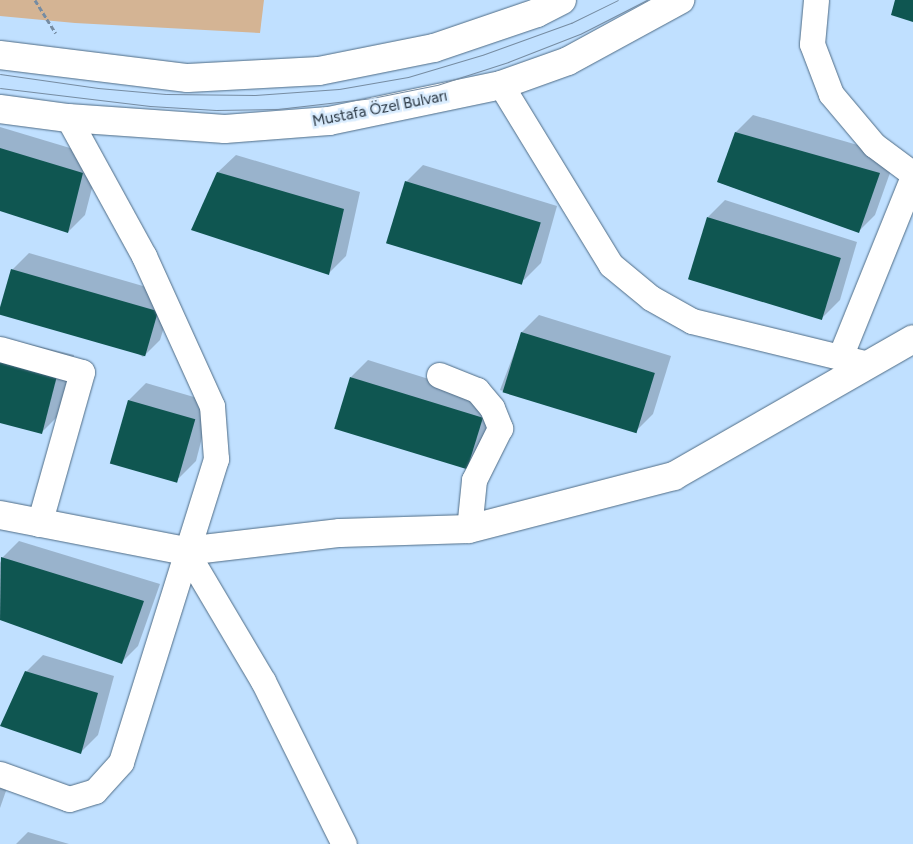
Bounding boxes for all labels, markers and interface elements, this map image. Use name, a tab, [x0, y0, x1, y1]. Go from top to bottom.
street label: Mustafa Özel Bulvarı	[311, 87, 449, 131]

